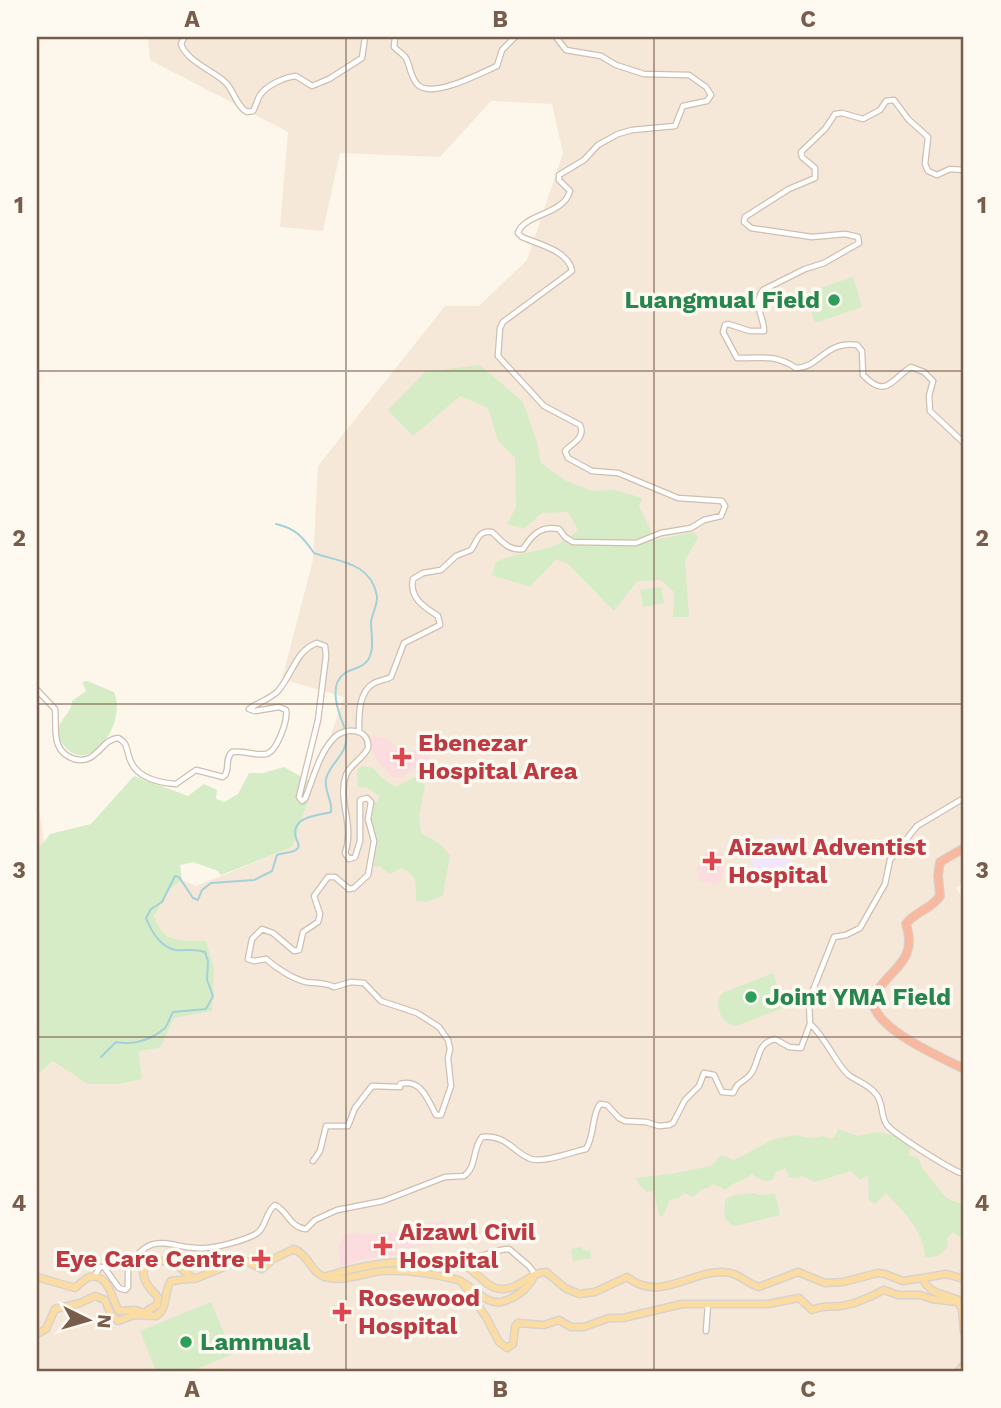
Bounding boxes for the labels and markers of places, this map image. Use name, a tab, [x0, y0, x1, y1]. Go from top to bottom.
place label: Luangmual Field	[624, 286, 820, 314]
marker: Luangmual Field	[826, 292, 842, 308]
place label: Ebenezar Hospital Area	[418, 729, 578, 785]
marker: Ebenezar Hospital Area	[392, 747, 412, 767]
place label: Aizawl Adventist Hospital	[728, 833, 927, 889]
marker: Aizawl Adventist Hospital	[702, 851, 722, 871]
place label: Joint YMA Field	[765, 983, 951, 1011]
marker: Joint YMA Field	[743, 989, 759, 1005]
place label: Aizawl Civil Hospital	[399, 1218, 536, 1274]
marker: Aizawl Civil Hospital	[373, 1236, 393, 1256]
place label: Eye Care Centre	[55, 1245, 245, 1273]
marker: Eye Care Centre	[251, 1249, 271, 1269]
place label: Rosewood Hospital	[358, 1284, 480, 1340]
marker: Rosewood Hospital	[332, 1302, 352, 1322]
place label: Lammual	[200, 1328, 310, 1356]
marker: Lammual	[178, 1334, 194, 1350]

